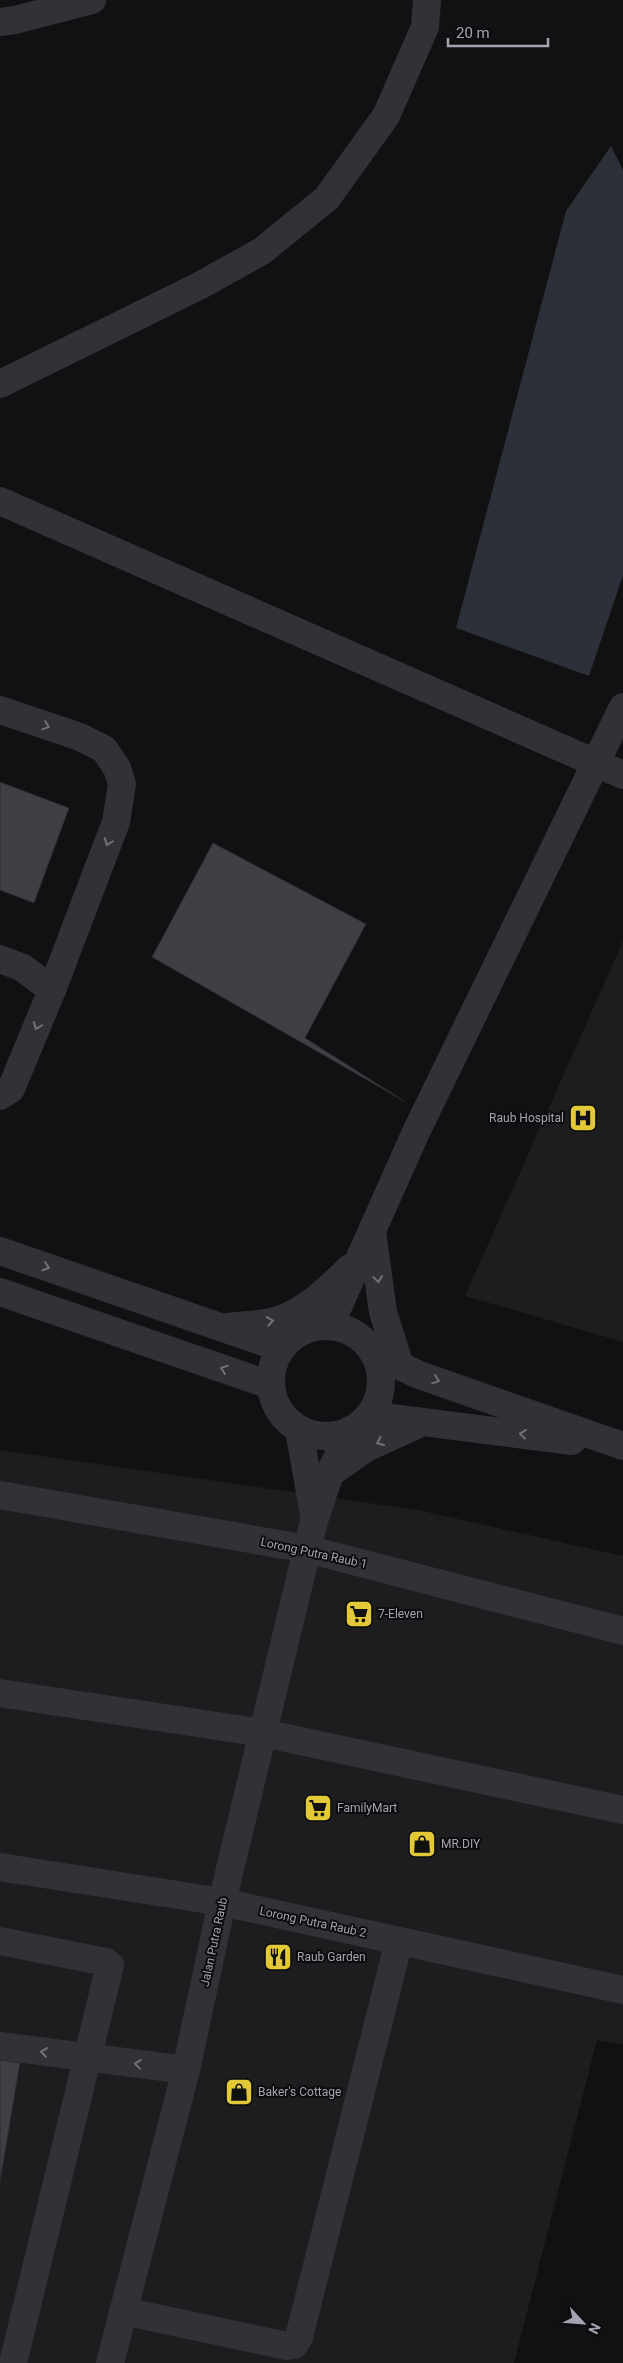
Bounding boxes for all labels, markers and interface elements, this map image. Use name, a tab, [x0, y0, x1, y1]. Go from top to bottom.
scale bar	[448, 15, 548, 47]
text: 20 m	[456, 24, 490, 42]
one-way arrow	[41, 720, 50, 730]
one-way arrow	[104, 837, 114, 846]
one-way arrow	[32, 1021, 43, 1030]
hospital icon: Raub Hospital	[568, 1103, 598, 1133]
place label: Raub Hospital	[489, 1111, 564, 1125]
one-way arrow	[41, 1261, 50, 1271]
one-way arrow	[373, 1275, 383, 1284]
one-way arrow	[266, 1317, 275, 1327]
one-way arrow	[221, 1365, 229, 1375]
one-way arrow	[431, 1374, 439, 1384]
one-way arrow	[518, 1430, 527, 1440]
one-way arrow	[376, 1435, 385, 1446]
street label: Lorong Putra Raub 1	[259, 1535, 369, 1571]
supermarket icon: 7-Eleven	[344, 1599, 374, 1629]
place label: 7-Eleven	[378, 1607, 423, 1621]
supermarket icon: FamilyMart	[303, 1793, 333, 1823]
place label: FamilyMart	[337, 1801, 397, 1815]
shop icon: MR.DIY	[407, 1829, 437, 1859]
place label: MR.DIY	[441, 1837, 481, 1851]
street label: Jalan Putra Raub	[198, 1896, 230, 1988]
street label: Lorong Putra Raub 2	[258, 1904, 368, 1940]
restaurant icon: Raub Garden	[263, 1942, 293, 1972]
place label: Raub Garden	[297, 1950, 366, 1964]
one-way arrow	[39, 2047, 48, 2057]
one-way arrow	[134, 2059, 142, 2070]
shop icon: Baker's Cottage	[224, 2077, 254, 2107]
place label: Baker's Cottage	[258, 2085, 341, 2099]
north arrow	[558, 2298, 608, 2348]
text: N	[585, 2321, 604, 2337]

